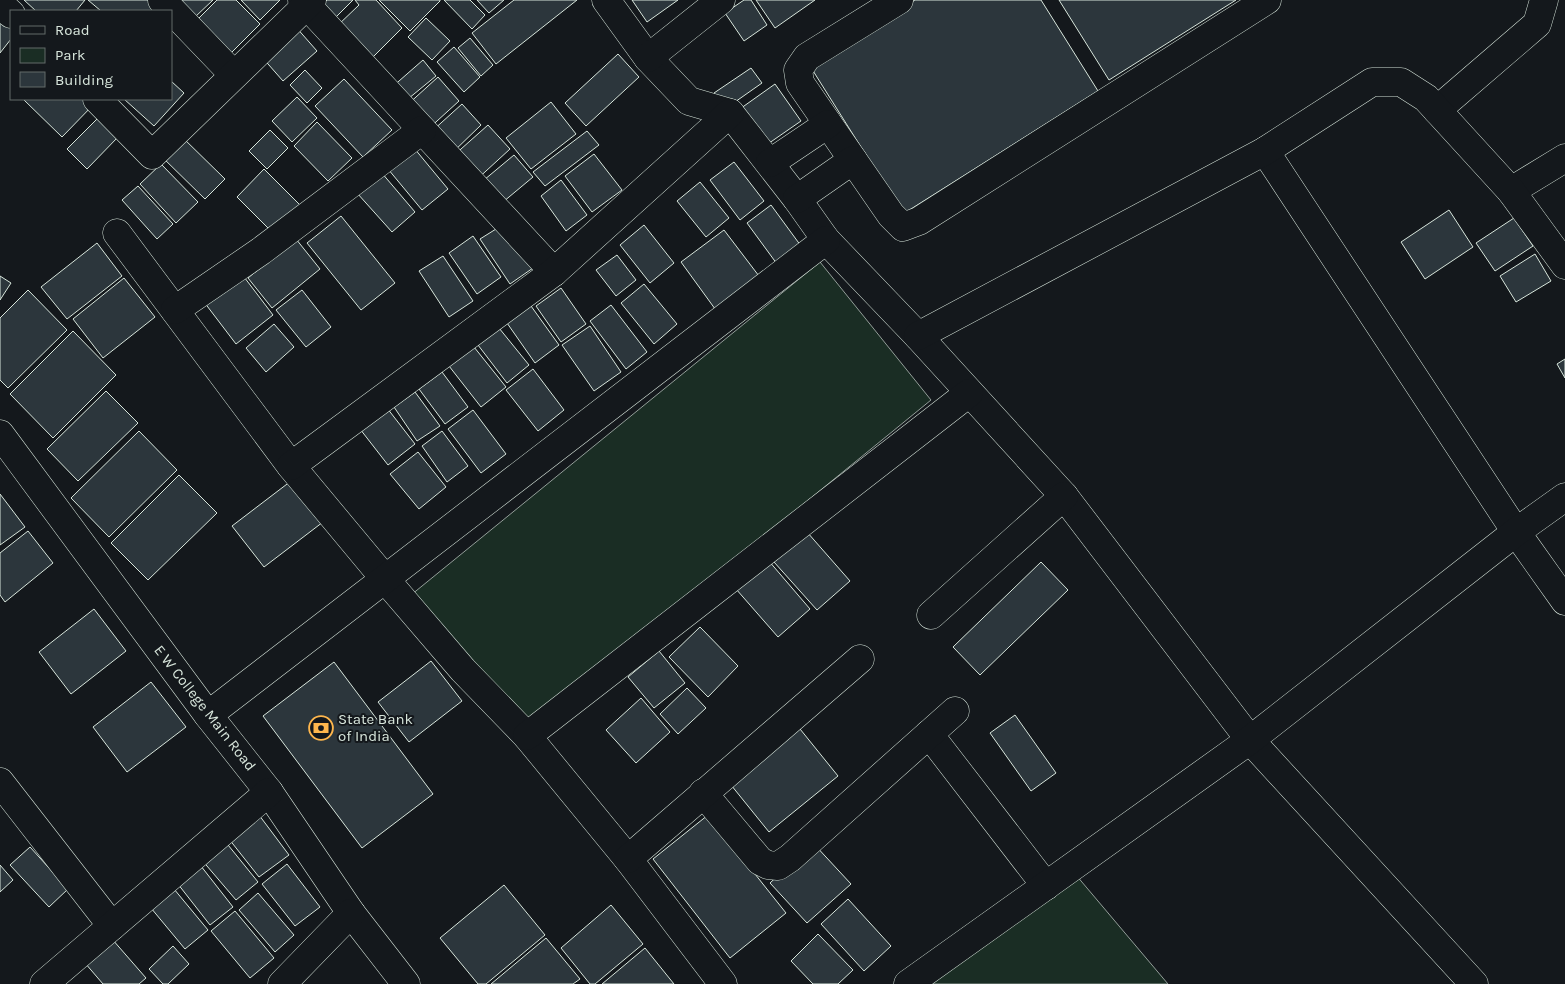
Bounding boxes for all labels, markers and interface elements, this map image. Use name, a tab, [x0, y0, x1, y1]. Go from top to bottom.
legend	[10, 10, 172, 100]
text: Road	[55, 21, 90, 39]
text: Park	[55, 46, 85, 64]
text: Building	[55, 71, 113, 89]
street label: E W College Main Road	[150, 641, 260, 775]
place label: State Bank of India	[338, 710, 413, 745]
bank icon: State Bank of India	[308, 715, 334, 741]

